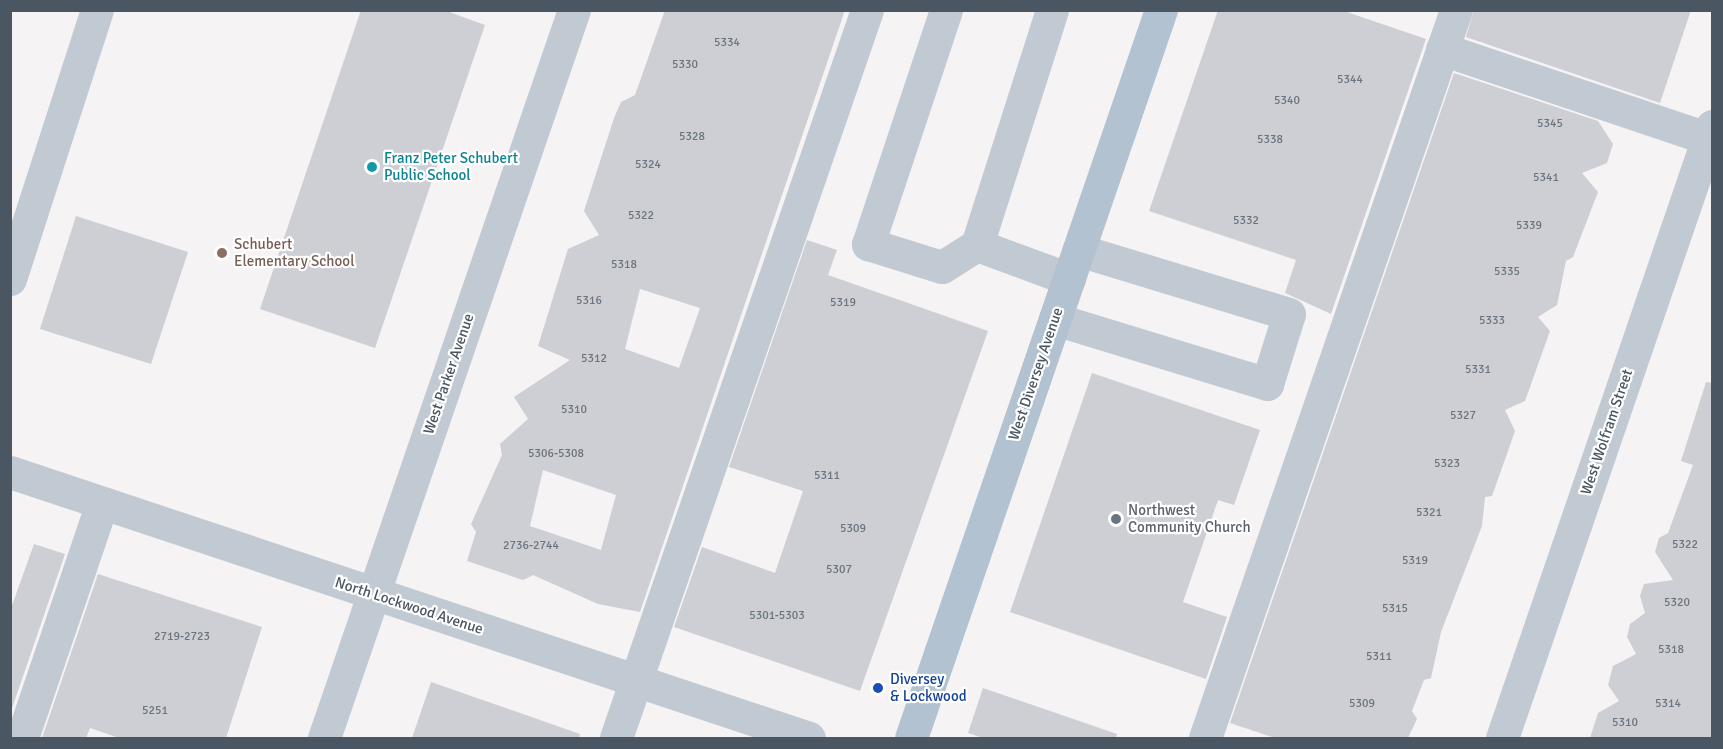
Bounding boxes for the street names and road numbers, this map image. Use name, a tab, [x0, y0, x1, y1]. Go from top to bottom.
street label: West Diversey Avenue	[1005, 305, 1067, 443]
street label: West Parker Avenue	[420, 311, 478, 437]
street label: West Wolfram Street	[1577, 367, 1637, 497]
street label: North Lockwood Avenue	[333, 574, 485, 638]

